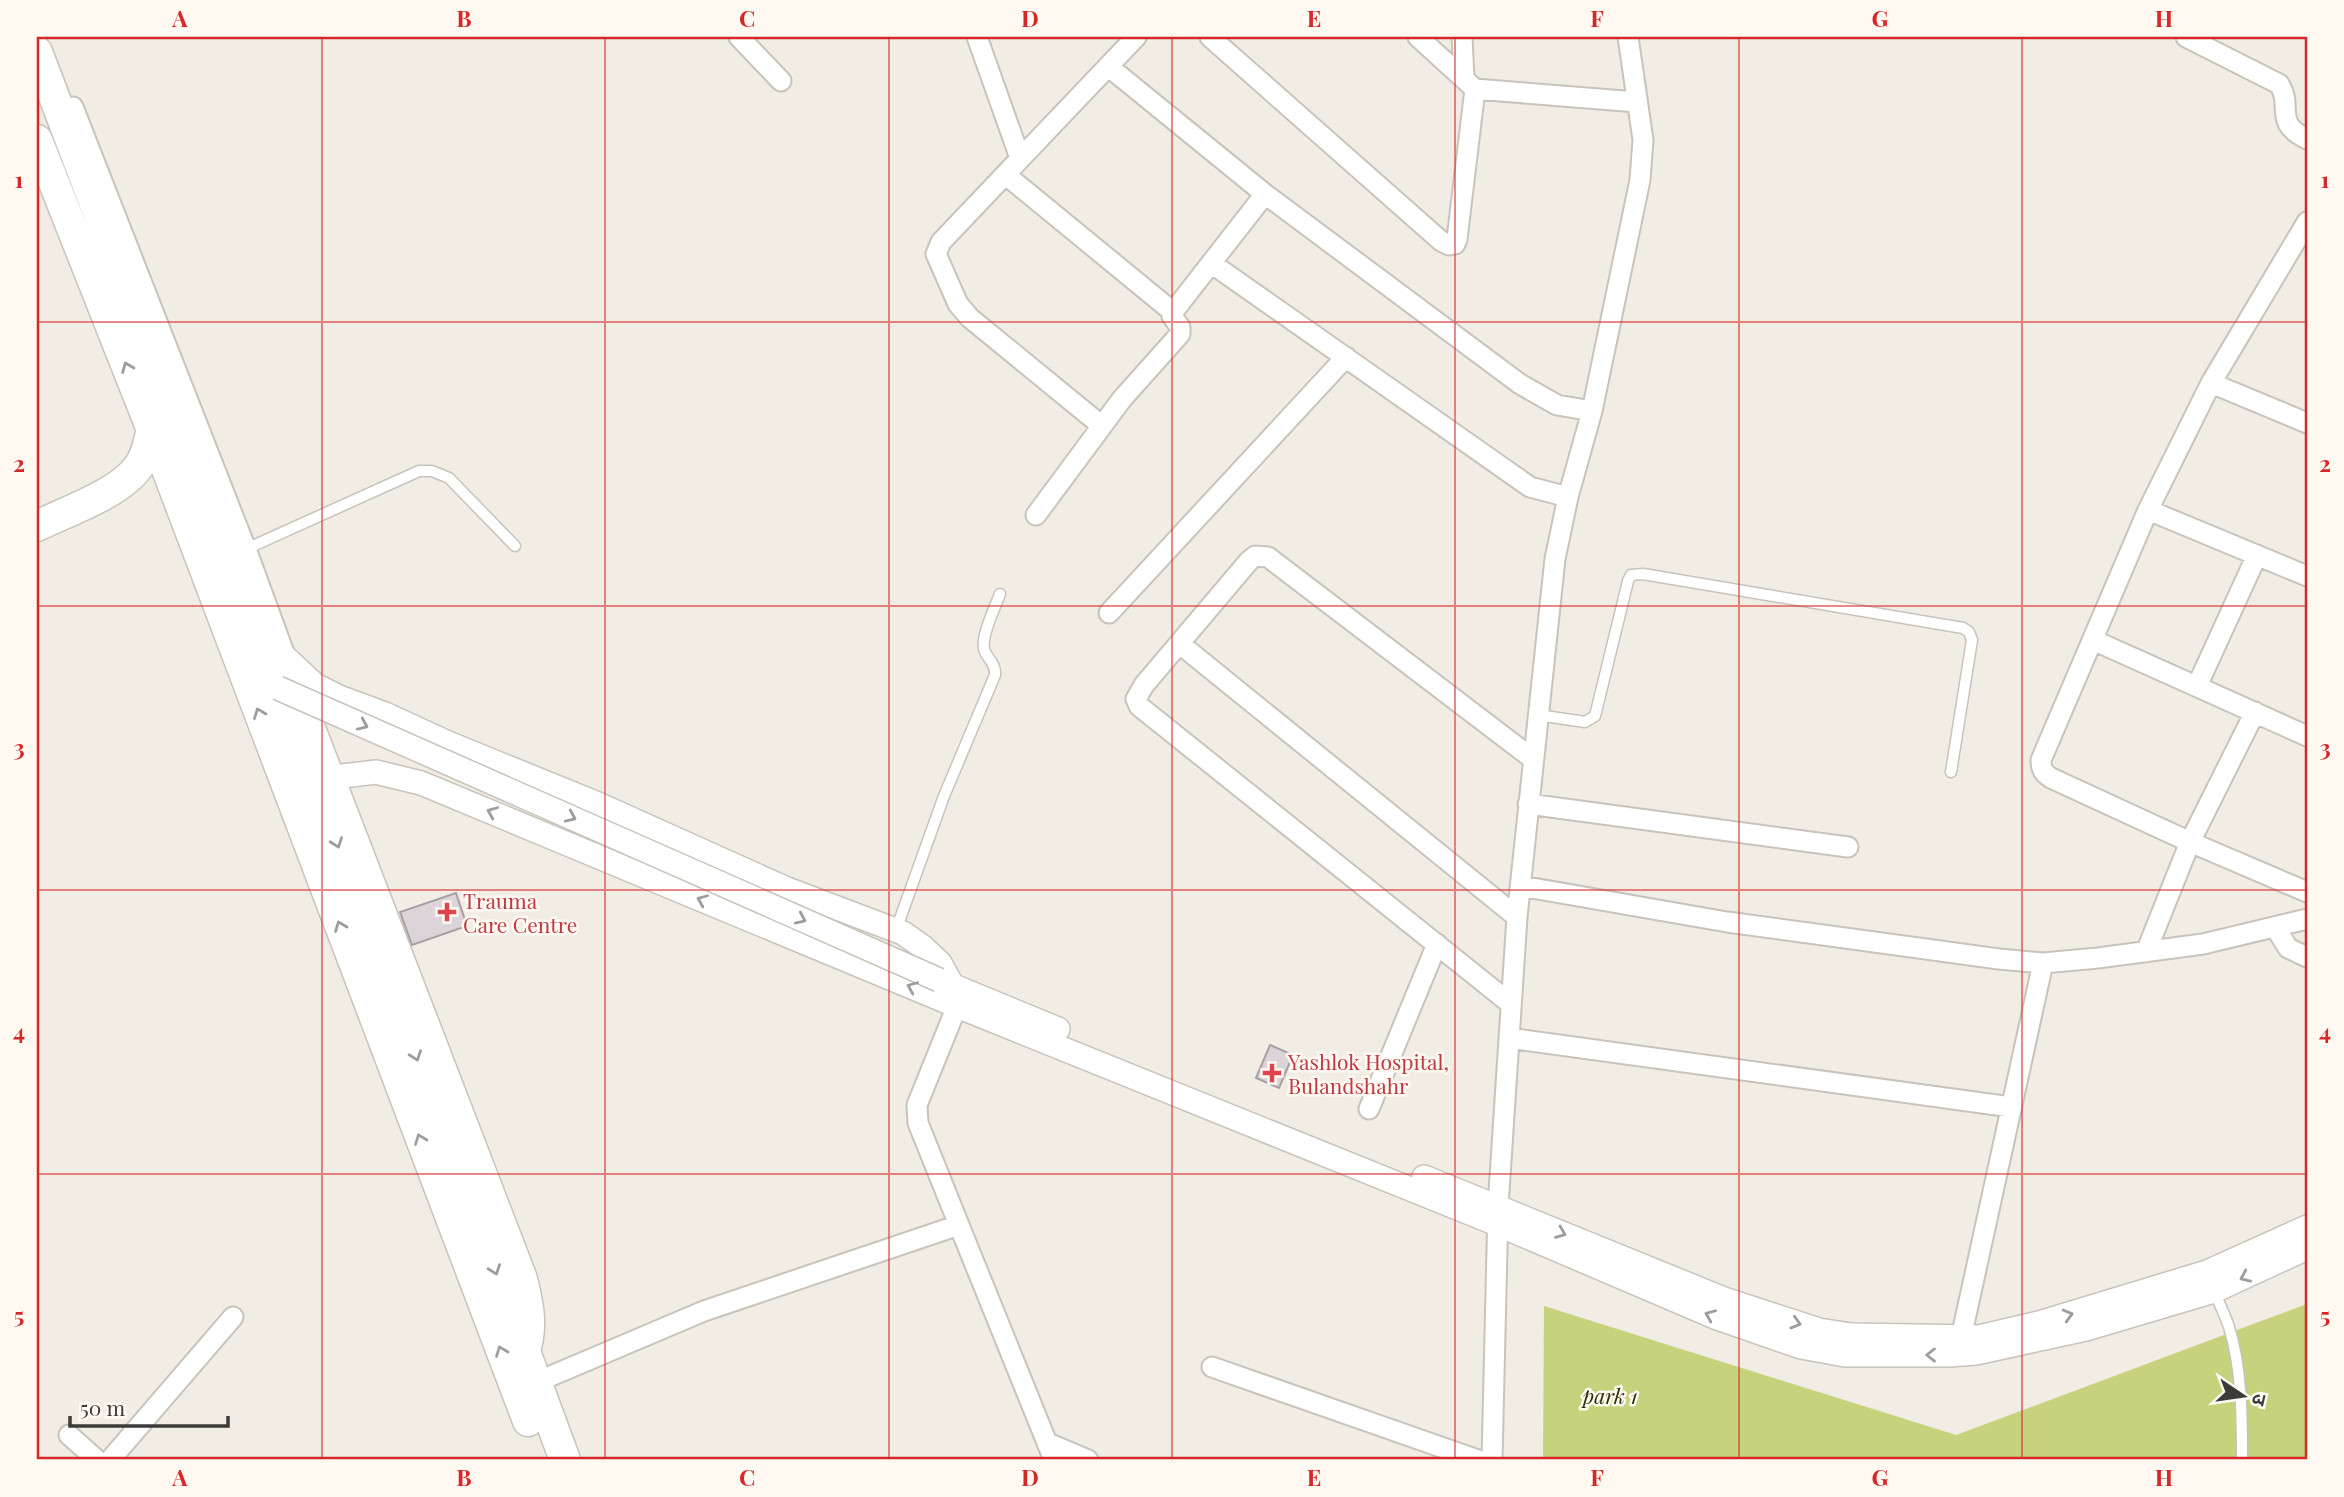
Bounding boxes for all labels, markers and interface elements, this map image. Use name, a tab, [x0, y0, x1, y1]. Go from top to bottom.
text: A	[171, 2, 188, 33]
text: B	[456, 2, 472, 33]
text: C	[739, 2, 755, 33]
text: D	[1021, 2, 1039, 33]
text: E	[1307, 2, 1321, 33]
text: F	[1590, 2, 1604, 33]
text: G	[1872, 2, 1889, 33]
text: H	[2155, 2, 2173, 33]
text: 1	[15, 163, 24, 194]
text: 1	[2321, 163, 2330, 194]
one-way arrow	[121, 361, 135, 373]
text: 2	[13, 447, 25, 478]
text: 2	[2319, 447, 2331, 478]
one-way arrow	[254, 707, 268, 719]
one-way arrow	[355, 717, 368, 731]
text: 3	[13, 731, 25, 762]
text: 3	[2319, 731, 2331, 762]
one-way arrow	[486, 807, 498, 821]
one-way arrow	[564, 809, 576, 823]
one-way arrow	[329, 837, 343, 849]
place label: Trauma Care Centre	[463, 886, 577, 938]
one-way arrow	[697, 894, 709, 908]
marker: Trauma Care Centre	[437, 902, 457, 922]
one-way arrow	[794, 911, 807, 925]
one-way arrow	[334, 920, 348, 932]
one-way arrow	[907, 981, 919, 995]
text: 4	[13, 1015, 25, 1046]
text: 4	[2319, 1015, 2331, 1046]
place label: Yashlok Hospital, Bulandshahr	[1287, 1047, 1449, 1099]
one-way arrow	[408, 1050, 422, 1062]
marker: Yashlok Hospital, Bulandshahr	[1262, 1063, 1282, 1083]
one-way arrow	[415, 1133, 429, 1145]
one-way arrow	[1554, 1224, 1566, 1238]
one-way arrow	[487, 1263, 501, 1275]
one-way arrow	[2240, 1269, 2252, 1283]
text: 5	[14, 1299, 24, 1330]
text: 5	[2320, 1299, 2330, 1330]
one-way arrow	[1704, 1309, 1717, 1323]
one-way arrow	[2062, 1309, 2074, 1323]
one-way arrow	[1790, 1315, 1802, 1330]
one-way arrow	[495, 1346, 509, 1358]
one-way arrow	[1925, 1347, 1936, 1363]
north arrow	[2208, 1360, 2278, 1430]
park label: park 1	[1581, 1381, 1637, 1409]
scale bar	[70, 1385, 228, 1429]
text: उ	[2246, 1392, 2274, 1409]
text: 50 m	[80, 1393, 126, 1421]
text: A	[171, 1461, 188, 1492]
text: B	[456, 1461, 472, 1492]
text: C	[739, 1461, 755, 1492]
text: D	[1021, 1461, 1039, 1492]
text: E	[1307, 1461, 1321, 1492]
text: F	[1590, 1461, 1604, 1492]
text: G	[1872, 1461, 1889, 1492]
text: H	[2155, 1461, 2173, 1492]

